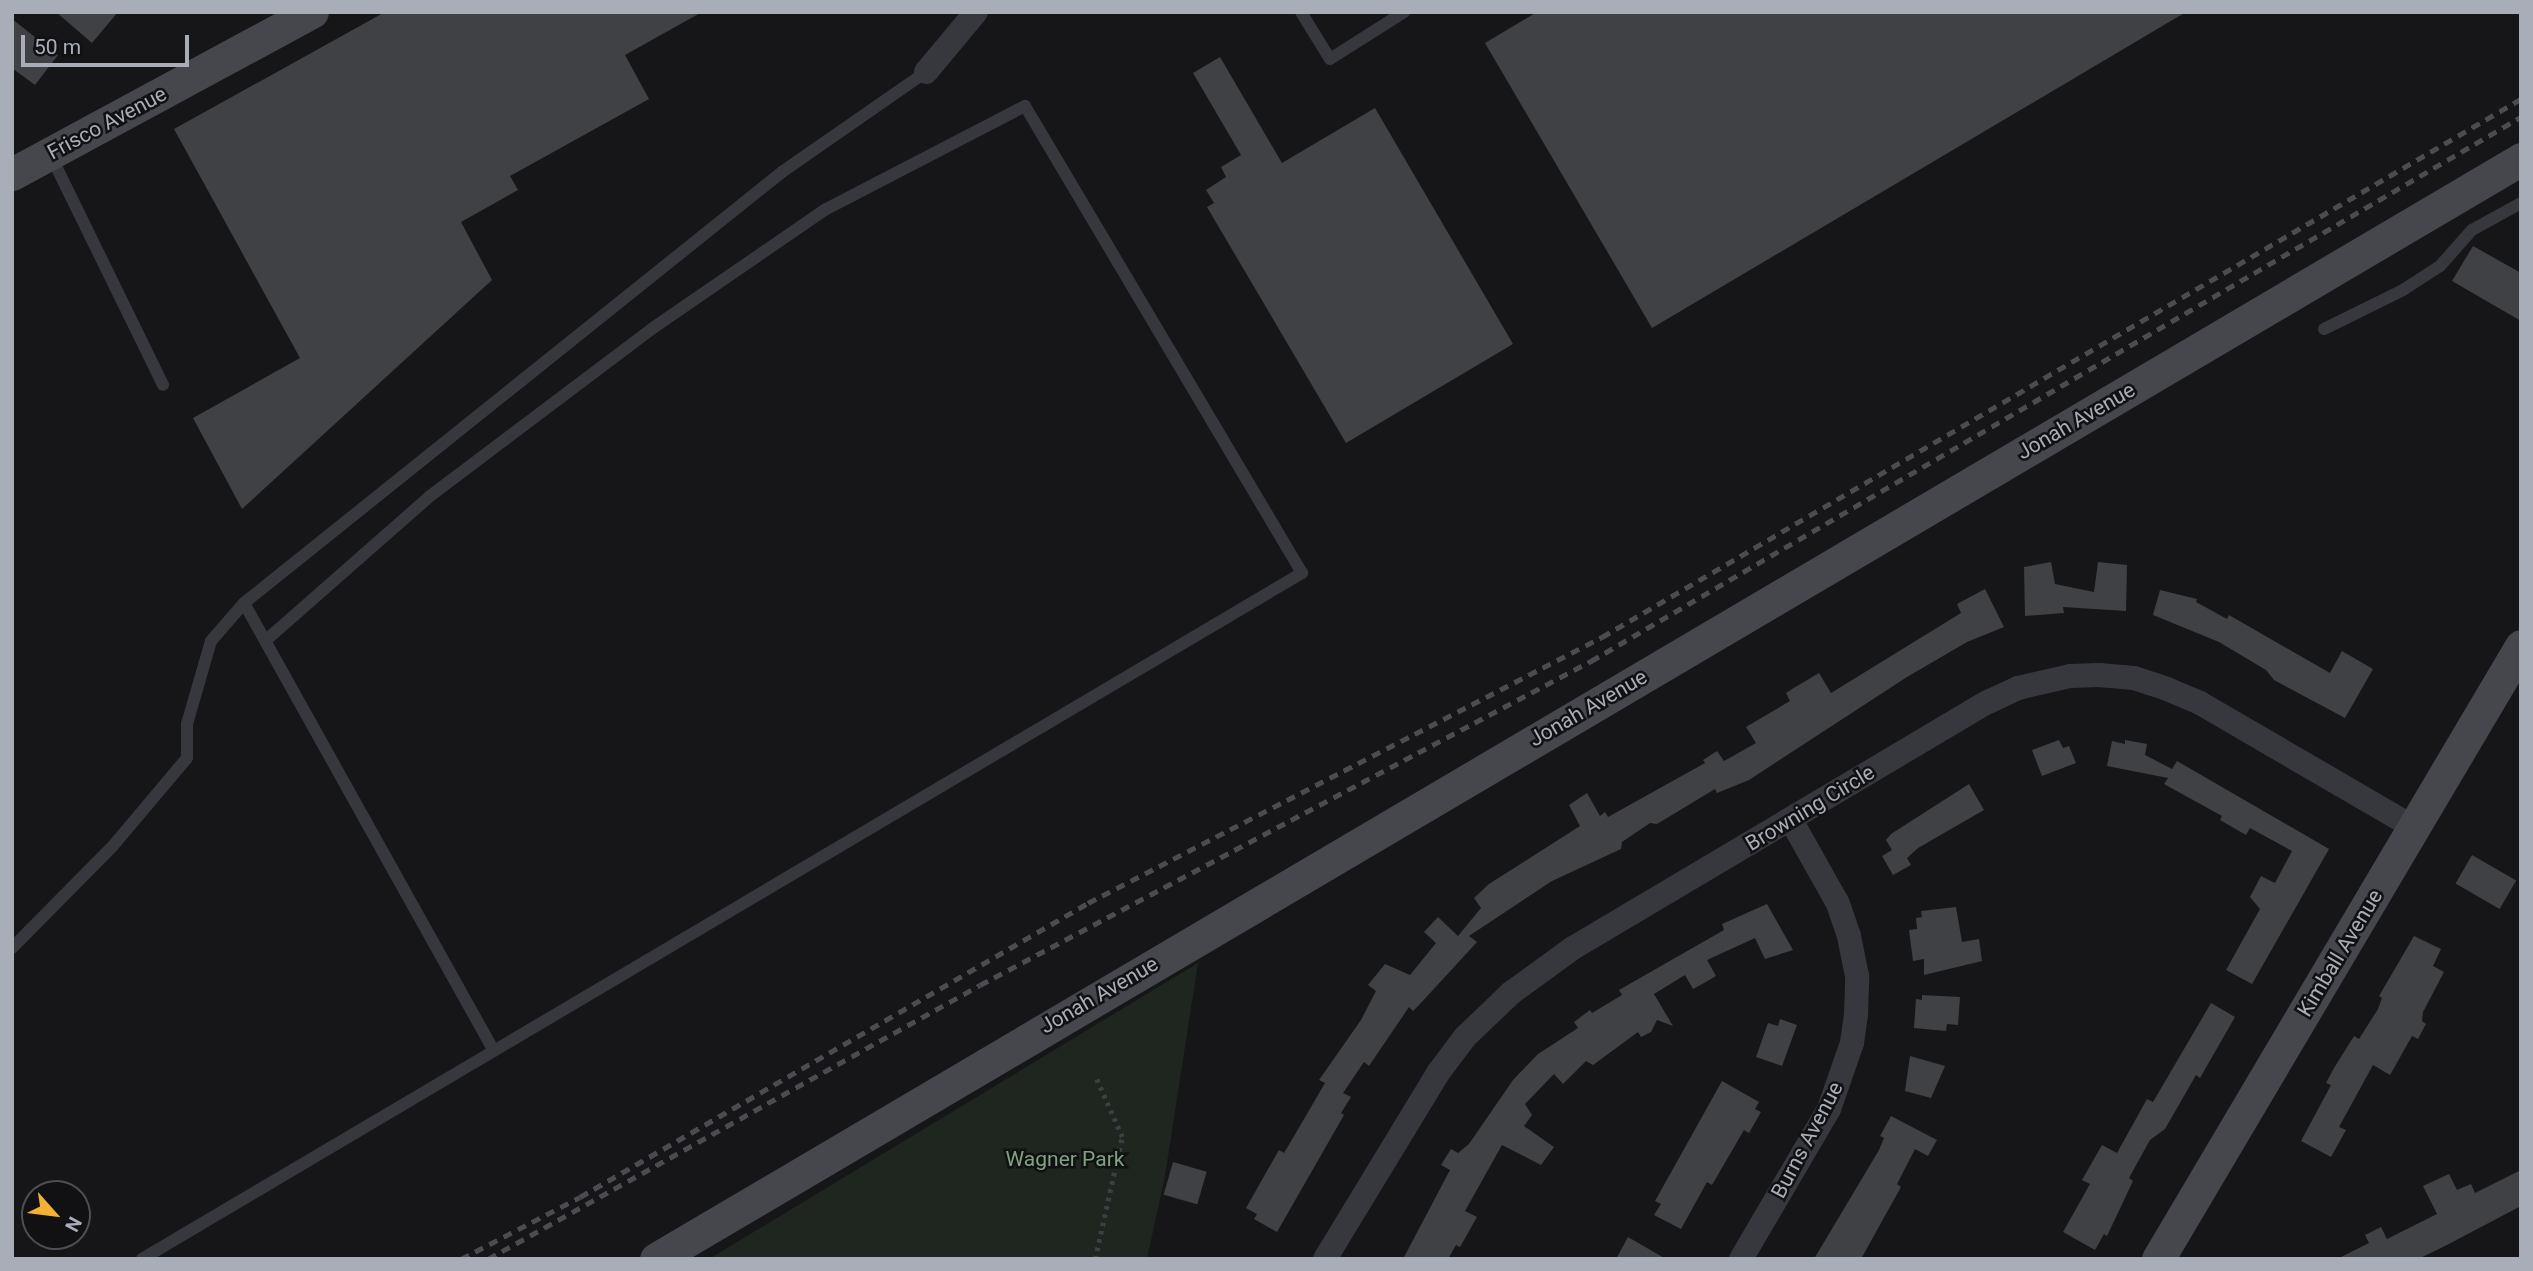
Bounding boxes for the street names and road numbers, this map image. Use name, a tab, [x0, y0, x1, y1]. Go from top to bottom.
street label: Frisco Avenue	[43, 81, 171, 165]
street label: Jonah Avenue	[2013, 377, 2139, 465]
street label: Jonah Avenue	[1525, 664, 1651, 752]
street label: Browning Circle	[1741, 760, 1879, 856]
street label: Kimball Avenue	[2292, 885, 2388, 1021]
street label: Jonah Avenue	[1036, 951, 1162, 1039]
street label: Burns Avenue	[1766, 1078, 1848, 1202]

